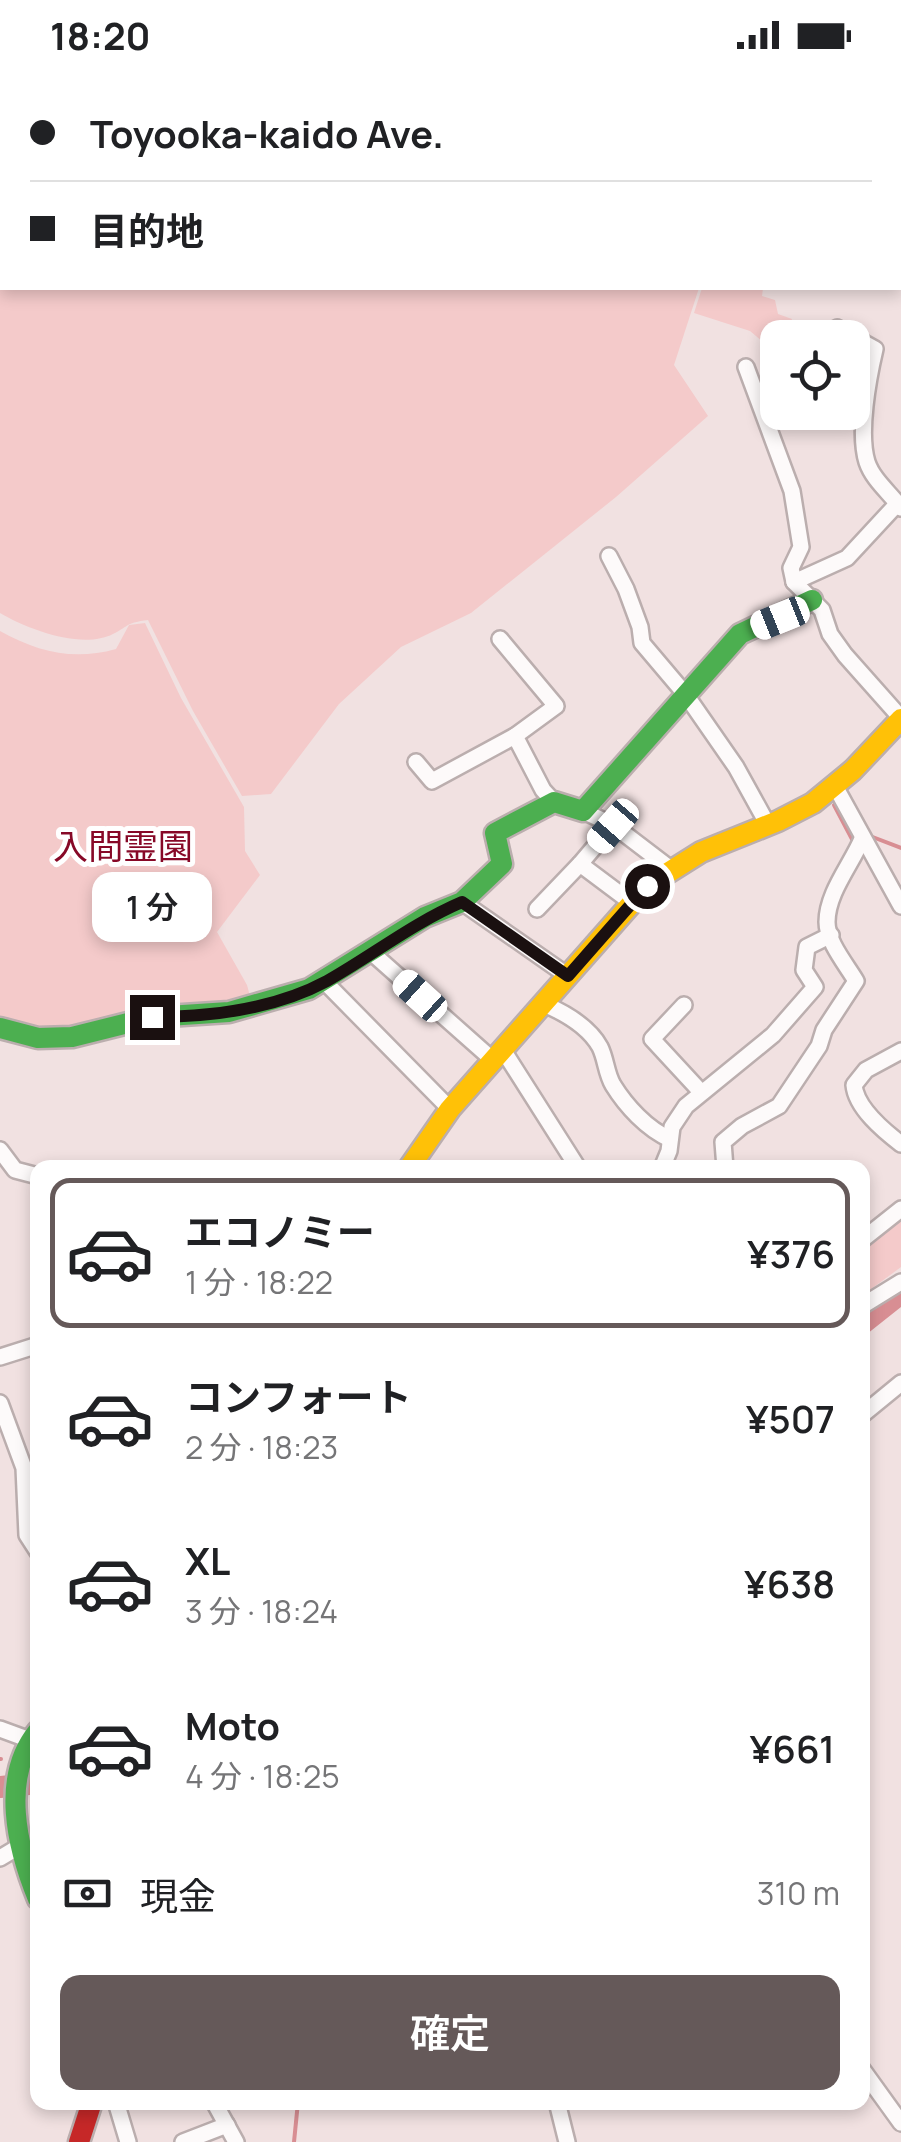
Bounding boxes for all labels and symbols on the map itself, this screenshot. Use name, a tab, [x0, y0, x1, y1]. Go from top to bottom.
car	[747, 593, 813, 643]
car	[582, 794, 644, 858]
park label: 入間霊園	[53, 822, 193, 870]
route start	[625, 864, 670, 909]
callout: 1 分	[92, 872, 212, 942]
car	[388, 965, 452, 1027]
route end	[130, 995, 175, 1040]

